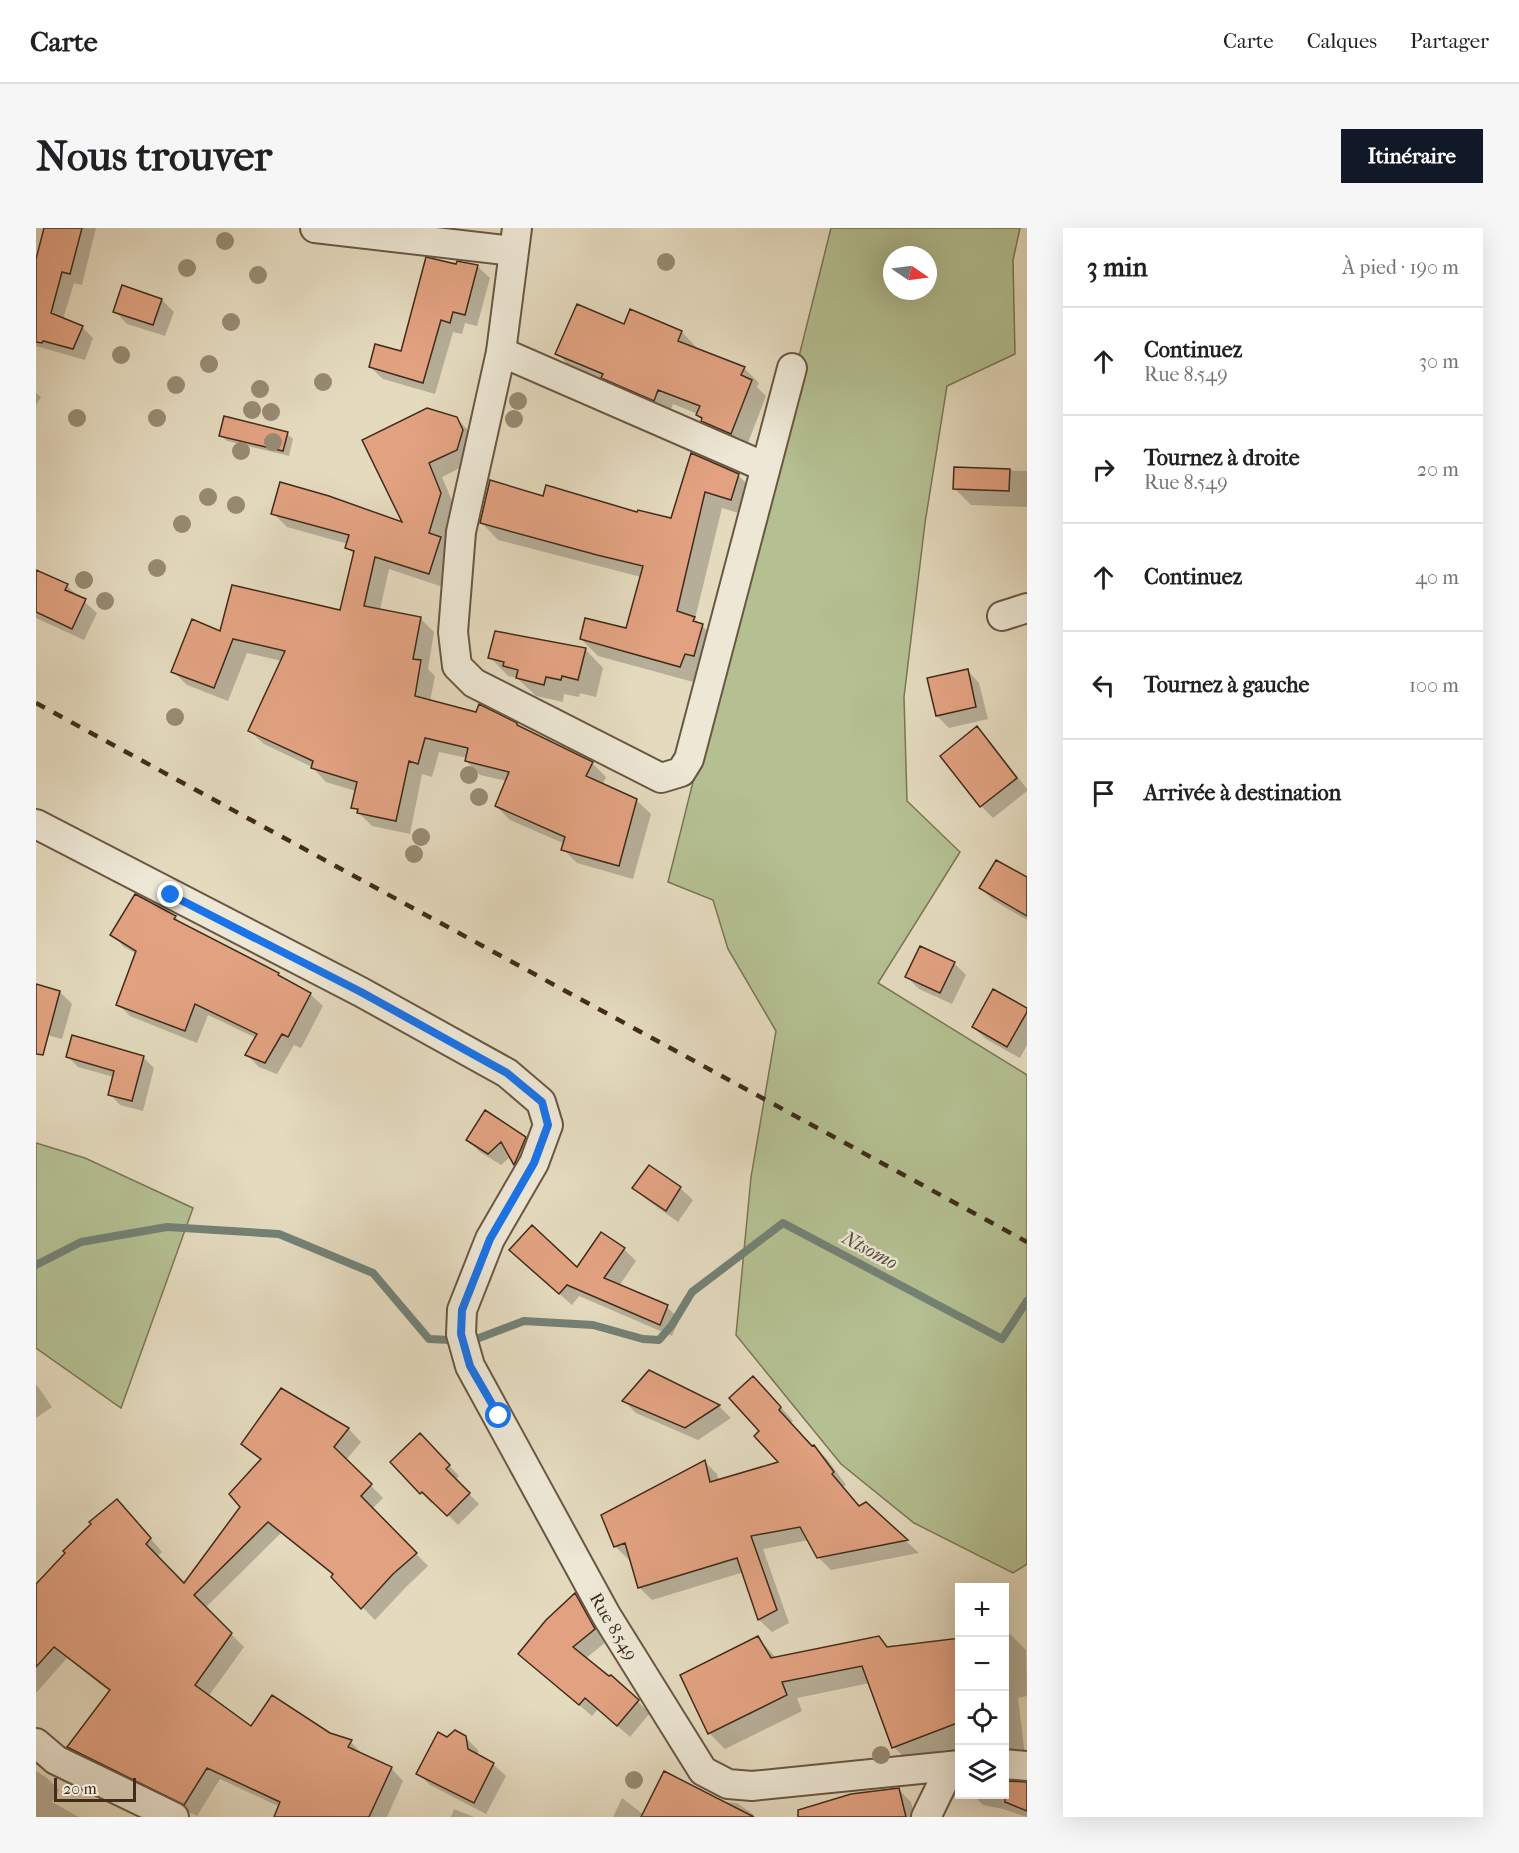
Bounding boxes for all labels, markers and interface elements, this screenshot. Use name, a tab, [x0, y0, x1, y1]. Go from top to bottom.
text: Carte	[30, 25, 98, 58]
text: Carte	[1223, 29, 1274, 53]
text: Calques	[1307, 29, 1377, 53]
text: Partager	[1410, 29, 1489, 53]
button: Itinéraire	[1341, 129, 1483, 183]
text: Nous trouver	[36, 132, 272, 181]
north arrow	[883, 246, 937, 300]
text: 3 min	[1087, 252, 1148, 283]
text: À pied · 190 m	[1342, 256, 1459, 279]
text: Continuez	[1144, 337, 1242, 363]
icon: ahead	[1087, 345, 1120, 378]
text: 30 m	[1419, 350, 1459, 373]
text: Rue 8.549	[1144, 363, 1228, 386]
text: Tournez à droite	[1144, 445, 1300, 471]
icon: right	[1087, 453, 1120, 486]
text: 20 m	[1417, 458, 1459, 481]
text: Rue 8.549	[1144, 471, 1228, 494]
icon: ahead	[1087, 561, 1120, 594]
text: Continuez	[1144, 564, 1242, 590]
text: 40 m	[1415, 566, 1459, 589]
icon: left	[1087, 669, 1120, 702]
text: Tournez à gauche	[1144, 672, 1309, 698]
text: 100 m	[1409, 674, 1459, 697]
icon: arrive	[1087, 777, 1120, 810]
text: Arrivée à destination	[1144, 780, 1341, 806]
route end	[157, 881, 183, 907]
water label: Ntsomo	[837, 1225, 902, 1274]
route start	[485, 1402, 511, 1428]
map controls	[955, 1583, 1009, 1799]
button: +	[955, 1583, 1009, 1637]
street label: Rue 8.549	[585, 1589, 642, 1664]
button: −	[955, 1637, 1009, 1691]
button: locate	[955, 1691, 1009, 1745]
button: layers	[955, 1745, 1009, 1799]
scale bar	[54, 1775, 136, 1802]
text: 20 m	[63, 1779, 97, 1798]

